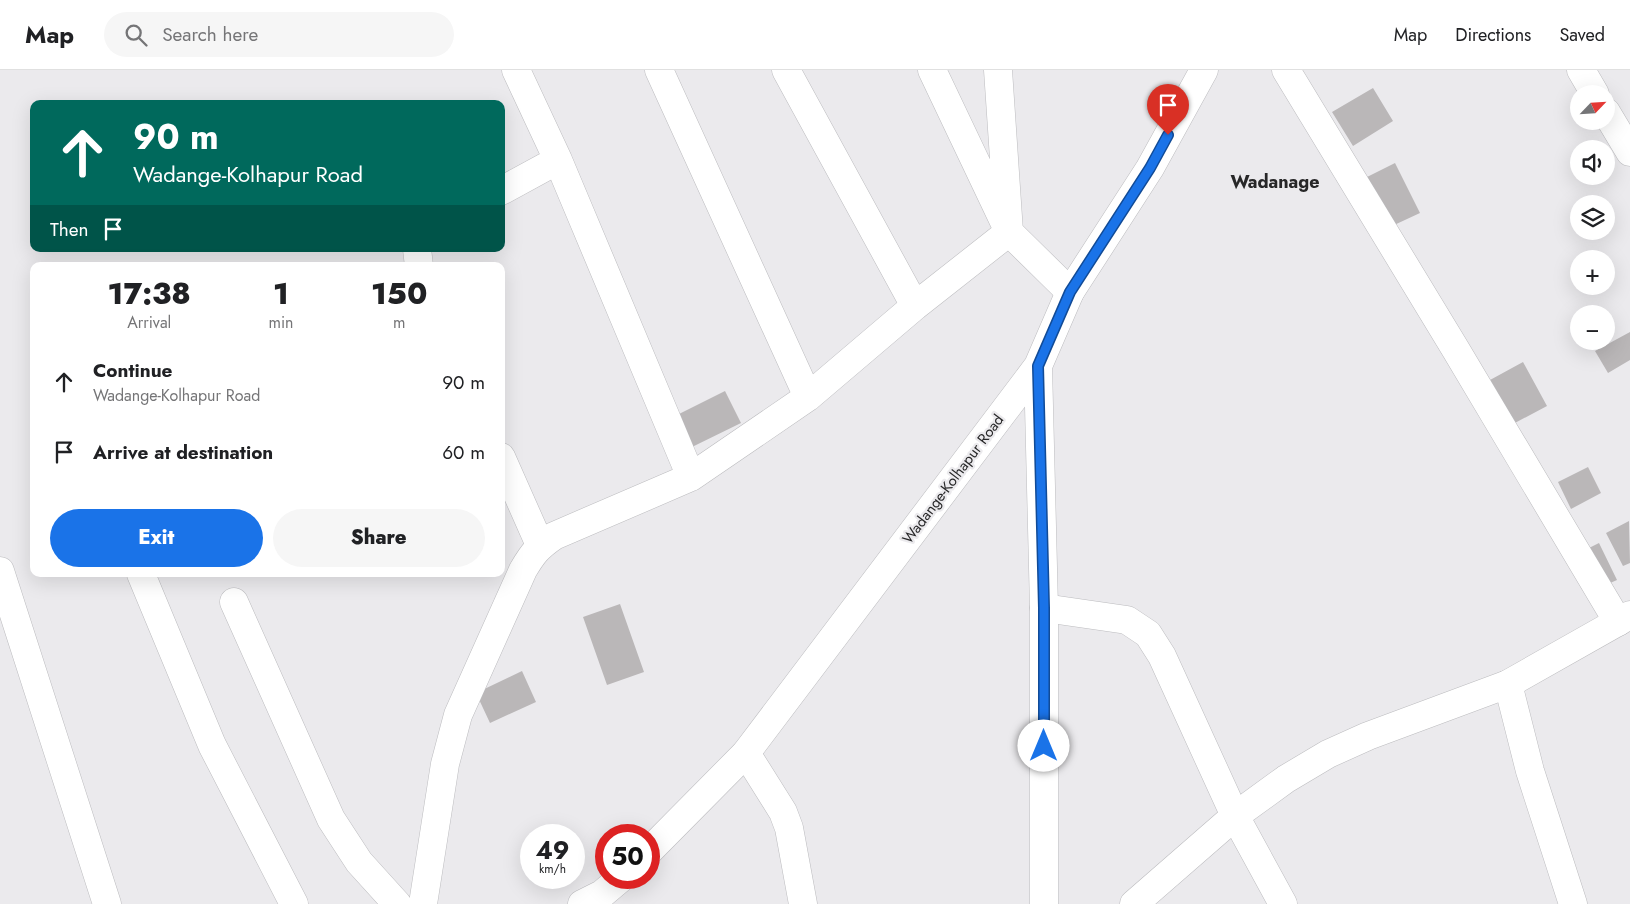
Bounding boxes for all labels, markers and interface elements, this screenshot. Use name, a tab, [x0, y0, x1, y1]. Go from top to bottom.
search box	[104, 12, 454, 57]
text: Map	[25, 17, 74, 52]
icon: search	[122, 21, 150, 49]
text: Search here	[162, 21, 258, 48]
text: Map	[1394, 22, 1427, 48]
text: Directions	[1455, 22, 1531, 48]
text: Saved	[1559, 22, 1605, 48]
pin	[1147, 84, 1189, 135]
north arrow	[1570, 85, 1615, 130]
map controls	[1570, 85, 1615, 350]
icon: arrive	[1154, 91, 1182, 119]
text: 90 m	[133, 112, 219, 162]
icon: ahead	[50, 120, 115, 185]
button: sound	[1570, 140, 1615, 185]
text: Wadange-Kolhapur Road	[133, 158, 363, 190]
district label: Wadanage	[1230, 169, 1320, 195]
button: layers	[1570, 195, 1615, 240]
icon: arrive	[99, 215, 127, 243]
text: Then	[50, 216, 89, 243]
button: +	[1570, 250, 1615, 295]
text: 17:38	[108, 272, 191, 315]
text: 1	[273, 272, 289, 315]
text: 150	[371, 272, 427, 315]
button: −	[1570, 305, 1615, 350]
text: Arrival	[127, 311, 171, 334]
text: min	[268, 311, 293, 334]
text: m	[393, 311, 405, 334]
text: Continue	[93, 357, 172, 384]
icon: ahead	[50, 368, 78, 396]
text: 90 m	[442, 369, 485, 396]
text: Wadange-Kolhapur Road	[93, 384, 260, 407]
street label: Wadange-Kolhapur Road	[897, 410, 1009, 548]
icon: arrive	[50, 438, 78, 466]
text: Arrive at destination	[93, 439, 273, 466]
text: 60 m	[442, 439, 485, 466]
button: Exit	[50, 509, 263, 567]
button: Share	[273, 509, 485, 567]
position arrow	[1017, 719, 1069, 771]
speed limit sign: 50	[595, 824, 660, 889]
text: 49	[535, 832, 570, 868]
text: km/h	[539, 860, 566, 878]

